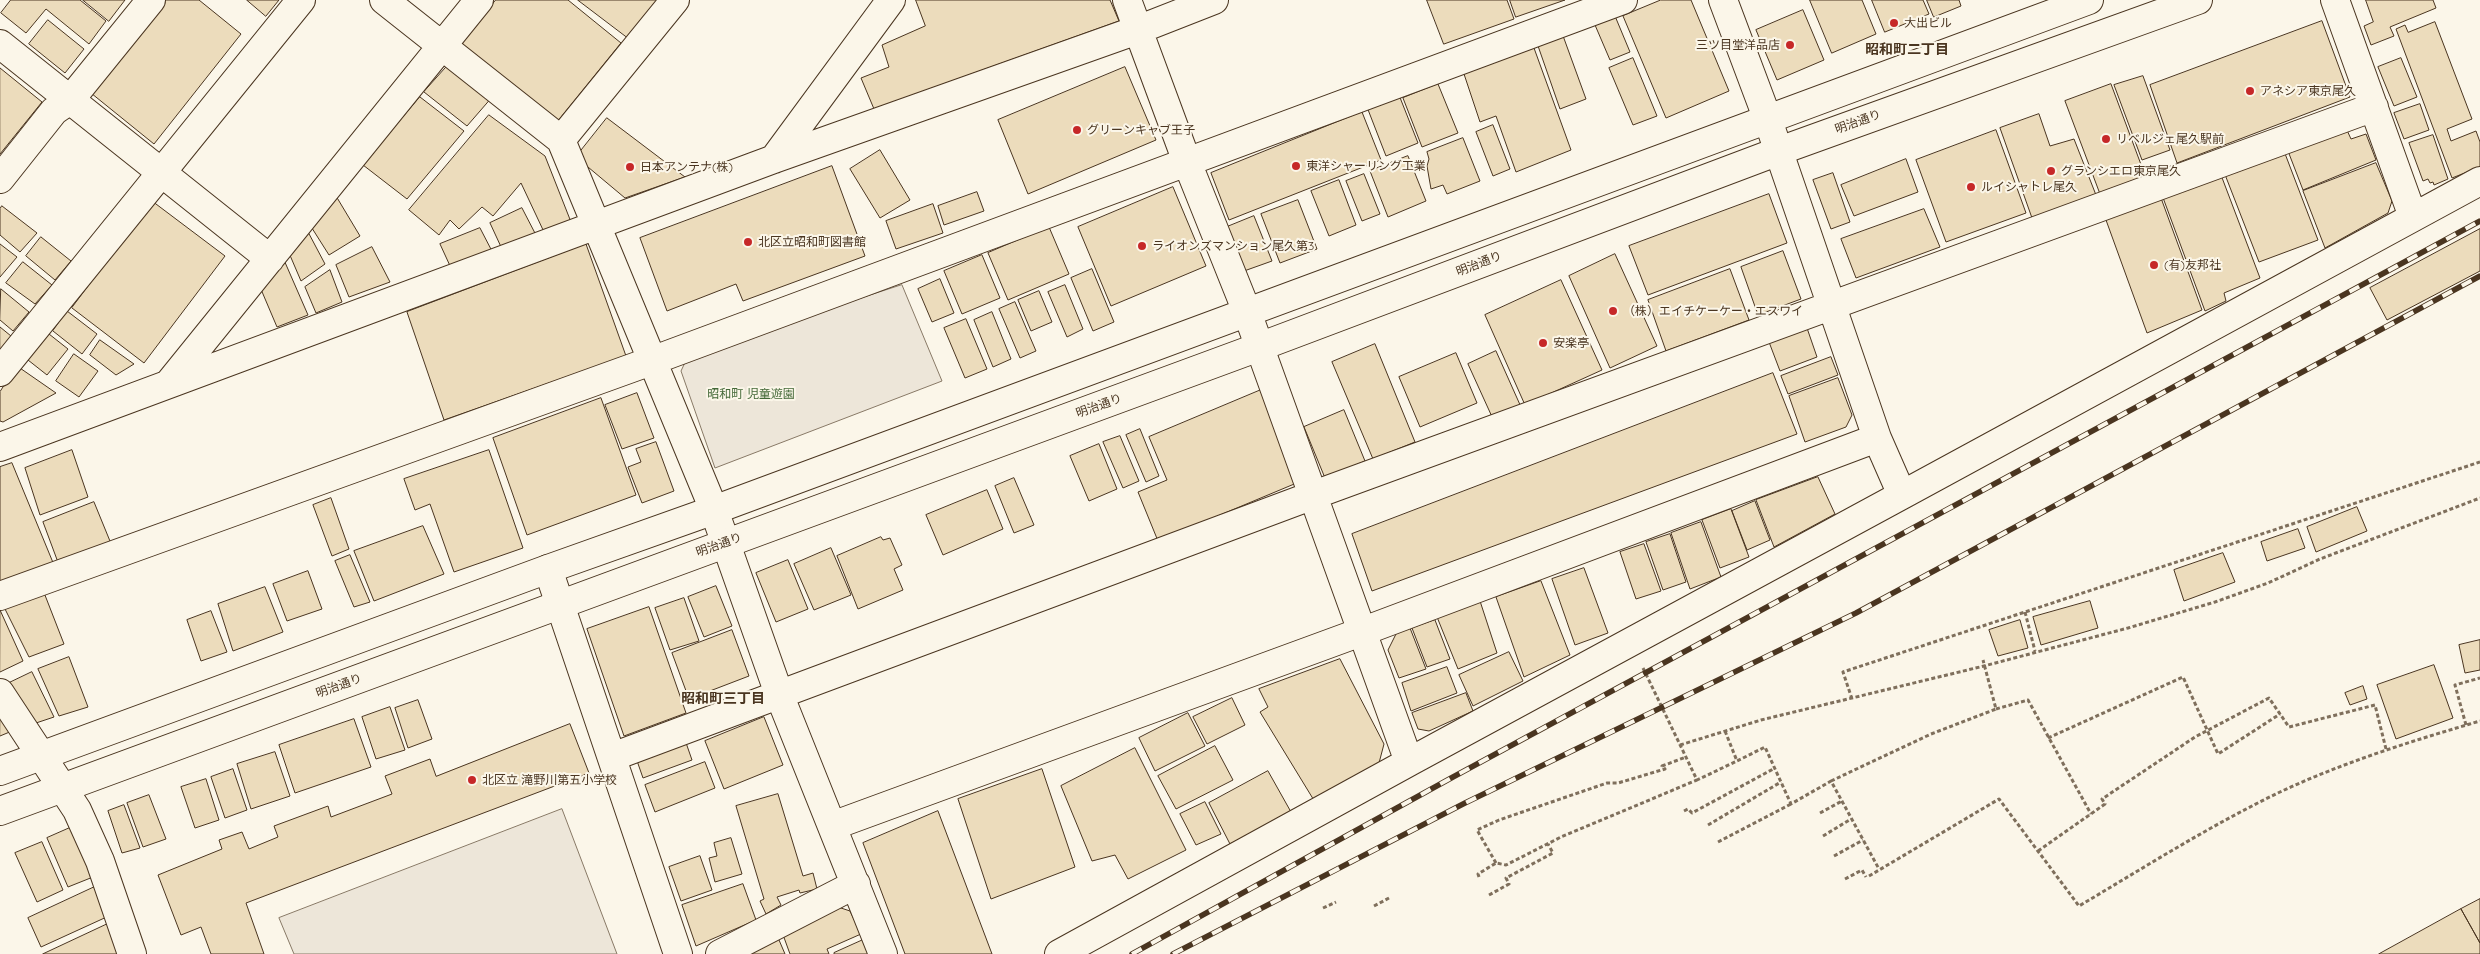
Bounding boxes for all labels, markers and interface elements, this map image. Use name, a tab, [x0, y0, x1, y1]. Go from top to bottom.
place label: 大出ビル	[1904, 16, 1952, 30]
marker: 大出ビル	[1888, 17, 1900, 29]
place label: 三ツ目堂洋品店	[1696, 38, 1780, 52]
marker: 三ツ目堂洋品店	[1784, 39, 1796, 51]
district label: 昭和町二丁目	[1865, 42, 1949, 58]
place label: アネシア東京尾久	[2260, 84, 2356, 98]
marker: アネシア東京尾久	[2244, 85, 2256, 97]
street label: 明治通り	[1833, 107, 1883, 137]
place label: グリーンキャブ王子	[1087, 123, 1195, 137]
marker: グリーンキャブ王子	[1071, 124, 1083, 136]
place label: リベルジェ尾久駅前	[2116, 132, 2224, 146]
marker: リベルジェ尾久駅前	[2100, 133, 2112, 145]
place label: 東洋シャーリング工業	[1306, 159, 1426, 173]
place label: 日本アンテナ(株)	[640, 160, 733, 174]
marker: 東洋シャーリング工業	[1290, 160, 1302, 172]
marker: 日本アンテナ(株)	[624, 161, 636, 173]
place label: グランシエロ東京尾久	[2061, 164, 2181, 178]
marker: グランシエロ東京尾久	[2045, 165, 2057, 177]
place label: ルイシャトレ尾久	[1981, 180, 2077, 194]
marker: ルイシャトレ尾久	[1965, 181, 1977, 193]
place label: 北区立昭和町図書館	[758, 235, 866, 249]
marker: 北区立昭和町図書館	[742, 236, 754, 248]
place label: ライオンズマンション尾久第3	[1152, 239, 1314, 253]
marker: ライオンズマンション尾久第3	[1136, 240, 1148, 252]
street label: 明治通り	[1454, 249, 1504, 279]
place label: (有)友邦社	[2164, 258, 2221, 272]
marker: (有)友邦社	[2148, 259, 2160, 271]
place label: （株）エイチケーケー・エスワイ	[1623, 304, 1803, 318]
marker: （株）エイチケーケー・エスワイ	[1607, 305, 1619, 317]
place label: 安楽亭	[1553, 336, 1589, 350]
marker: 安楽亭	[1537, 337, 1549, 349]
park label: 昭和町 児童遊園	[707, 387, 795, 401]
street label: 明治通り	[1074, 391, 1124, 421]
street label: 明治通り	[694, 530, 744, 560]
street label: 明治通り	[314, 671, 364, 701]
district label: 昭和町三丁目	[681, 691, 765, 707]
place label: 北区立 滝野川第五小学校	[482, 773, 617, 787]
marker: 北区立 滝野川第五小学校	[466, 774, 478, 786]

